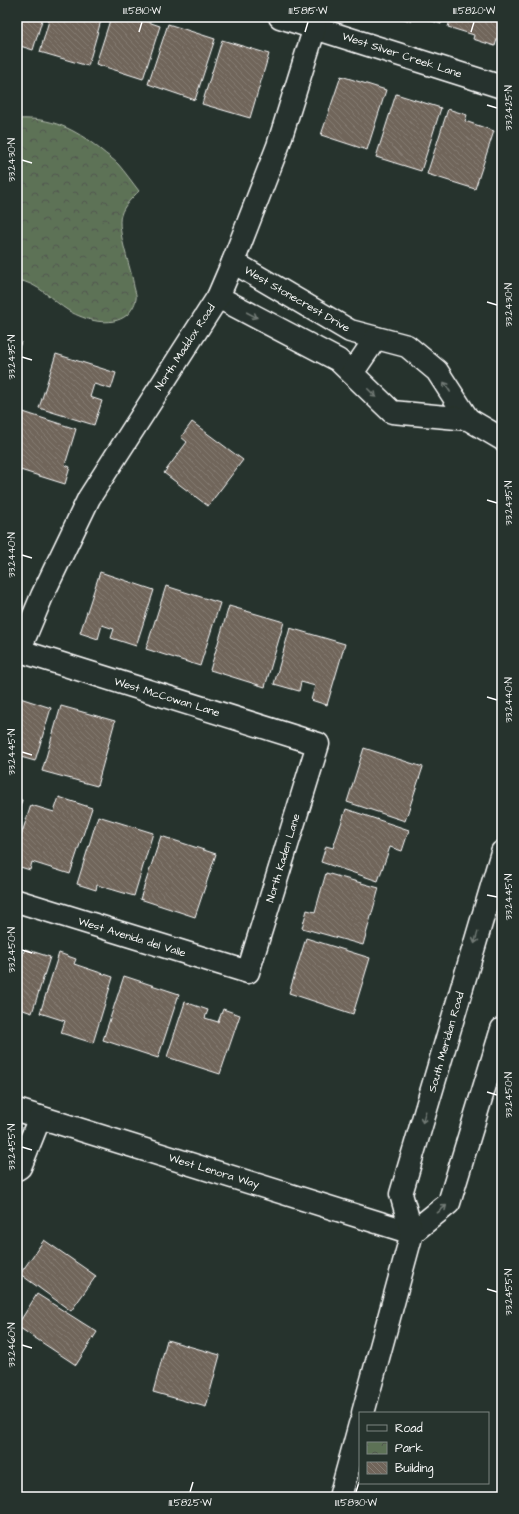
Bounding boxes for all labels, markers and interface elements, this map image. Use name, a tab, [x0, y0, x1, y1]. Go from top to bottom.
text: 111.5810°W	[123, 4, 162, 18]
text: 111.5815°W	[289, 4, 328, 18]
text: 111.5820°W	[453, 4, 496, 18]
street label: West Silver Creek Lane	[340, 29, 464, 81]
text: 33.2425°N	[502, 85, 516, 131]
text: 33.2430°N	[5, 138, 19, 182]
street label: West Stonecrest Drive	[241, 263, 353, 335]
text: 33.2430°N	[502, 283, 516, 327]
street label: North Maddox Road	[151, 300, 219, 393]
one-way arrow	[246, 312, 258, 319]
text: 33.2435°N	[5, 335, 19, 379]
one-way arrow	[443, 381, 451, 392]
one-way arrow	[367, 388, 377, 398]
text: 33.2435°N	[502, 481, 516, 525]
text: 33.2440°N	[5, 532, 19, 578]
street label: West McCowan Lane	[112, 674, 222, 720]
text: 33.2440°N	[502, 677, 516, 723]
text: 33.2445°N	[5, 729, 19, 775]
street label: North Kaden Lane	[262, 812, 304, 904]
text: 33.2445°N	[502, 874, 516, 920]
street label: West Avenida del Valle	[76, 913, 188, 961]
text: 33.2450°N	[5, 927, 19, 973]
one-way arrow	[472, 932, 479, 945]
street label: South Meridian Road	[424, 990, 468, 1094]
text: 33.2450°N	[502, 1072, 516, 1118]
one-way arrow	[420, 1110, 427, 1123]
text: 33.2455°N	[5, 1124, 19, 1170]
street label: West Lenora Way	[167, 1150, 261, 1193]
one-way arrow	[437, 1204, 448, 1213]
text: 33.2455°N	[502, 1269, 516, 1315]
text: 33.2460°N	[5, 1322, 19, 1368]
legend	[359, 1412, 489, 1484]
text: Road	[395, 1420, 423, 1437]
text: Park	[395, 1440, 423, 1457]
text: Building	[395, 1460, 433, 1478]
text: 111.5825°W	[168, 1496, 212, 1510]
text: 111.5830°W	[335, 1496, 377, 1510]

